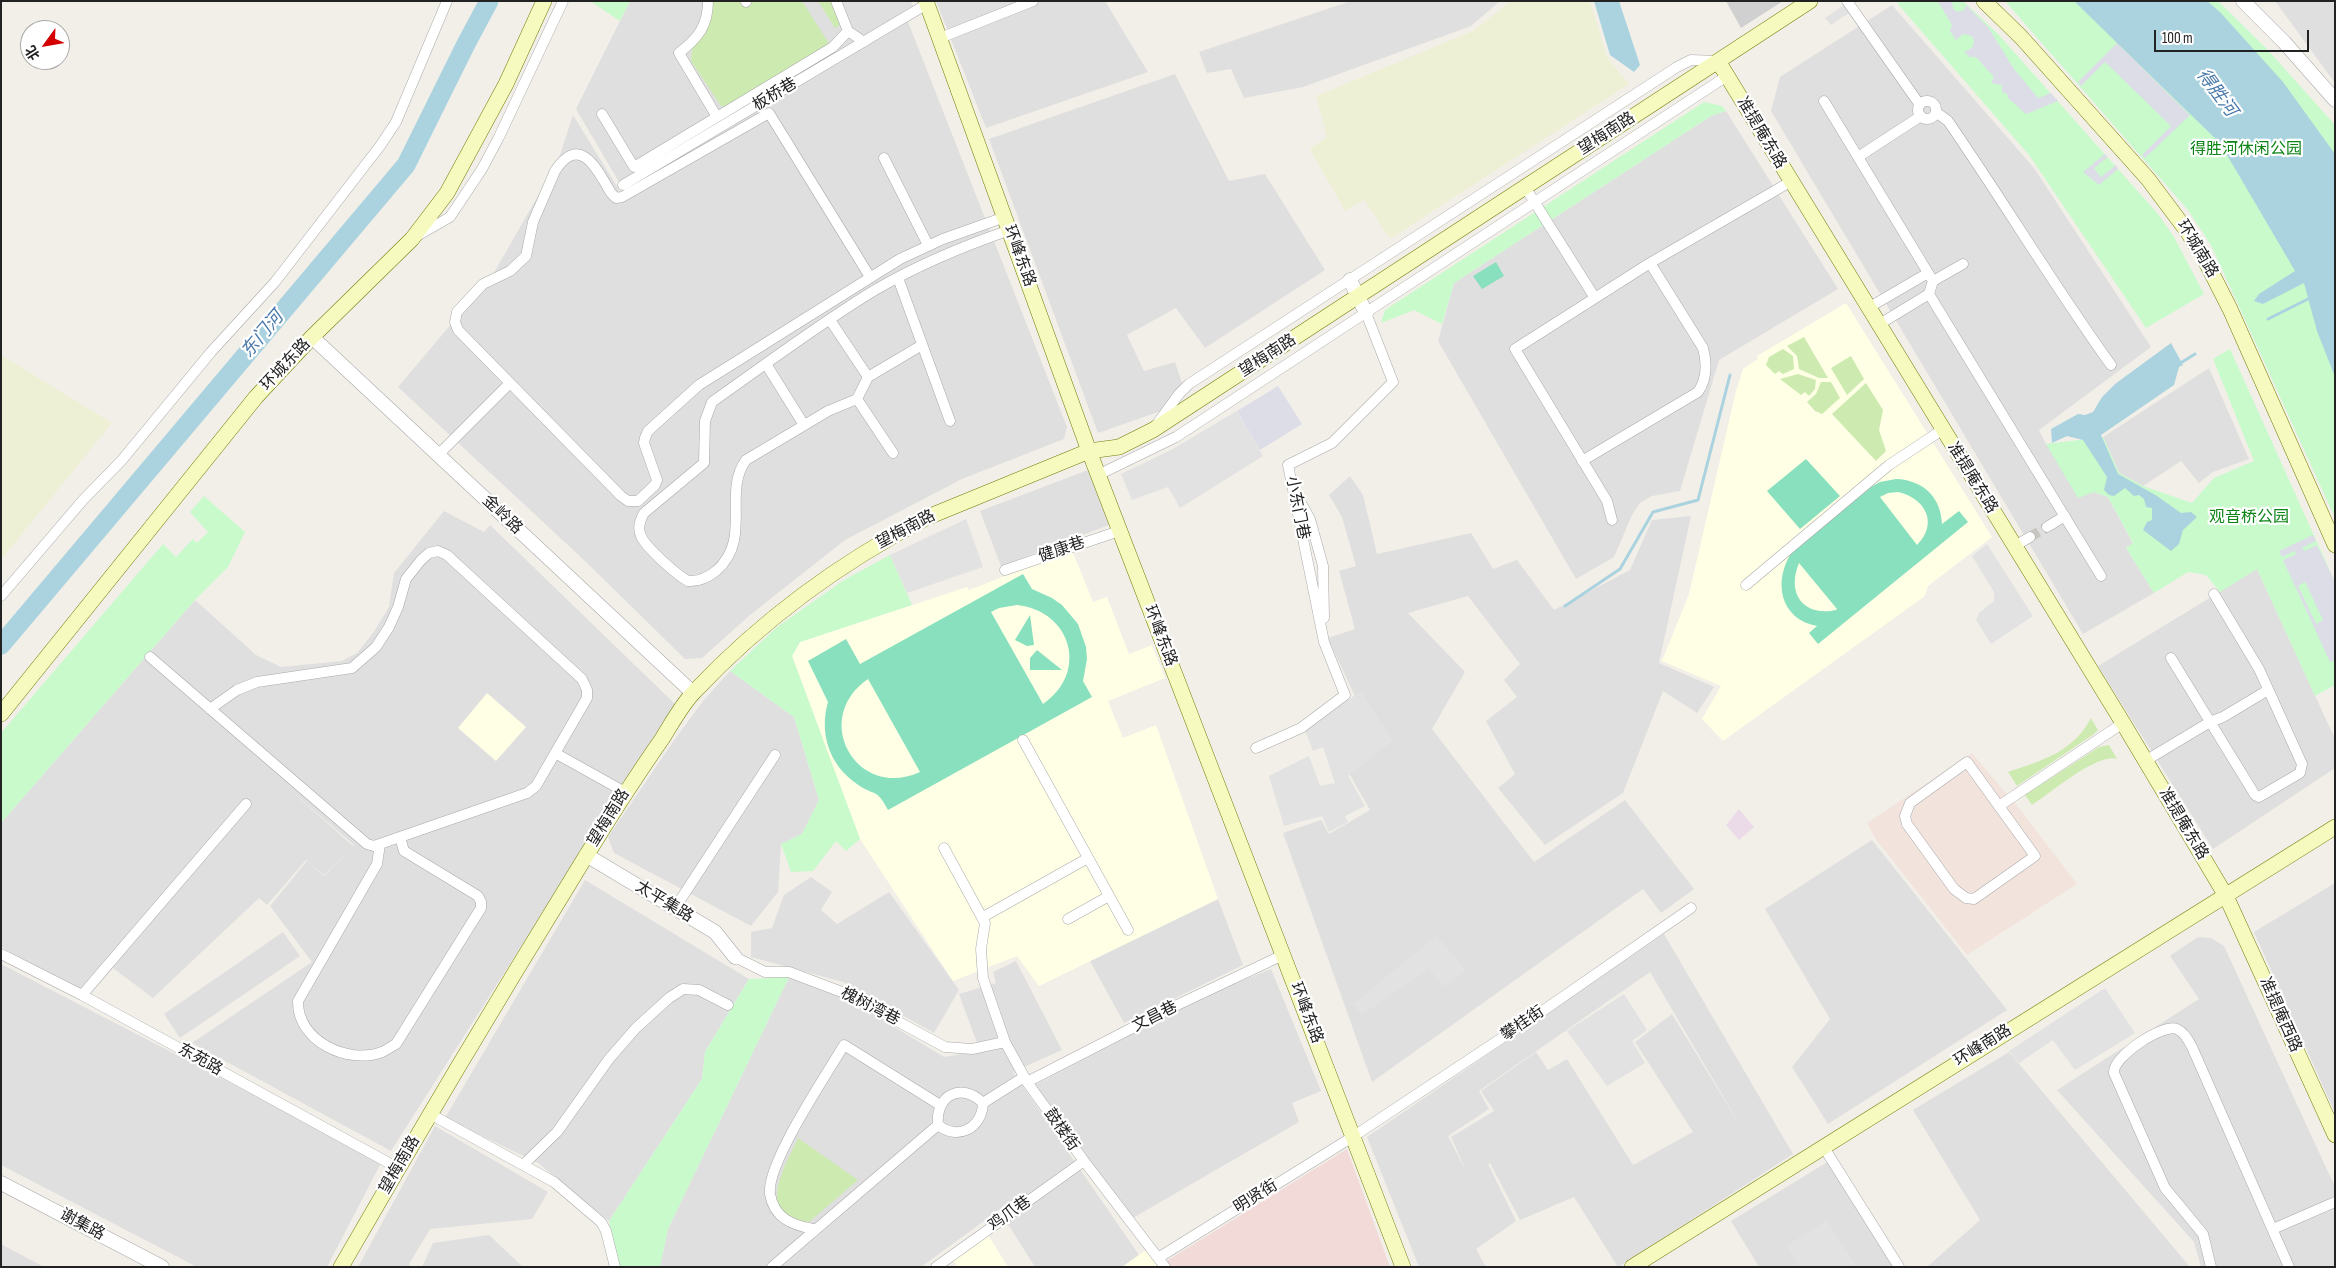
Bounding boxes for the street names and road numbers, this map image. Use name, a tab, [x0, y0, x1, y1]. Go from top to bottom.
street label: 板桥巷	[749, 74, 801, 116]
street label: 准提庵东路	[1732, 94, 1790, 172]
street label: 望梅南路	[1575, 109, 1639, 159]
street label: 环城南路	[2172, 217, 2222, 281]
street label: 环峰东路	[999, 223, 1039, 289]
street label: 望梅南路	[1236, 331, 1300, 381]
street label: 环城东路	[257, 335, 315, 395]
street label: 准提庵东路	[1943, 439, 2001, 517]
street label: 小东门巷	[1281, 475, 1313, 541]
street label: 金岭路	[478, 492, 526, 538]
street label: 望梅南路	[873, 507, 939, 553]
street label: 健康巷	[1036, 533, 1088, 567]
street label: 环峰东路	[1140, 603, 1180, 669]
street label: 准提庵东路	[2154, 785, 2212, 863]
street label: 望梅南路	[584, 786, 634, 850]
street label: 太平集路	[632, 877, 696, 927]
street label: 准提庵西路	[2255, 975, 2305, 1055]
street label: 环峰东路	[1286, 980, 1326, 1046]
street label: 槐树湾巷	[837, 984, 903, 1030]
street label: 文昌巷	[1129, 998, 1181, 1036]
street label: 攀桂街	[1498, 1003, 1548, 1045]
street label: 环峰南路	[1951, 1021, 2015, 1071]
street label: 东苑路	[174, 1040, 226, 1080]
street label: 鼓楼街	[1039, 1105, 1083, 1155]
street label: 望梅南路	[376, 1132, 424, 1198]
street label: 明贤街	[1231, 1176, 1281, 1218]
street label: 鸡爪巷	[985, 1192, 1035, 1236]
street label: 谢集路	[56, 1205, 108, 1245]

